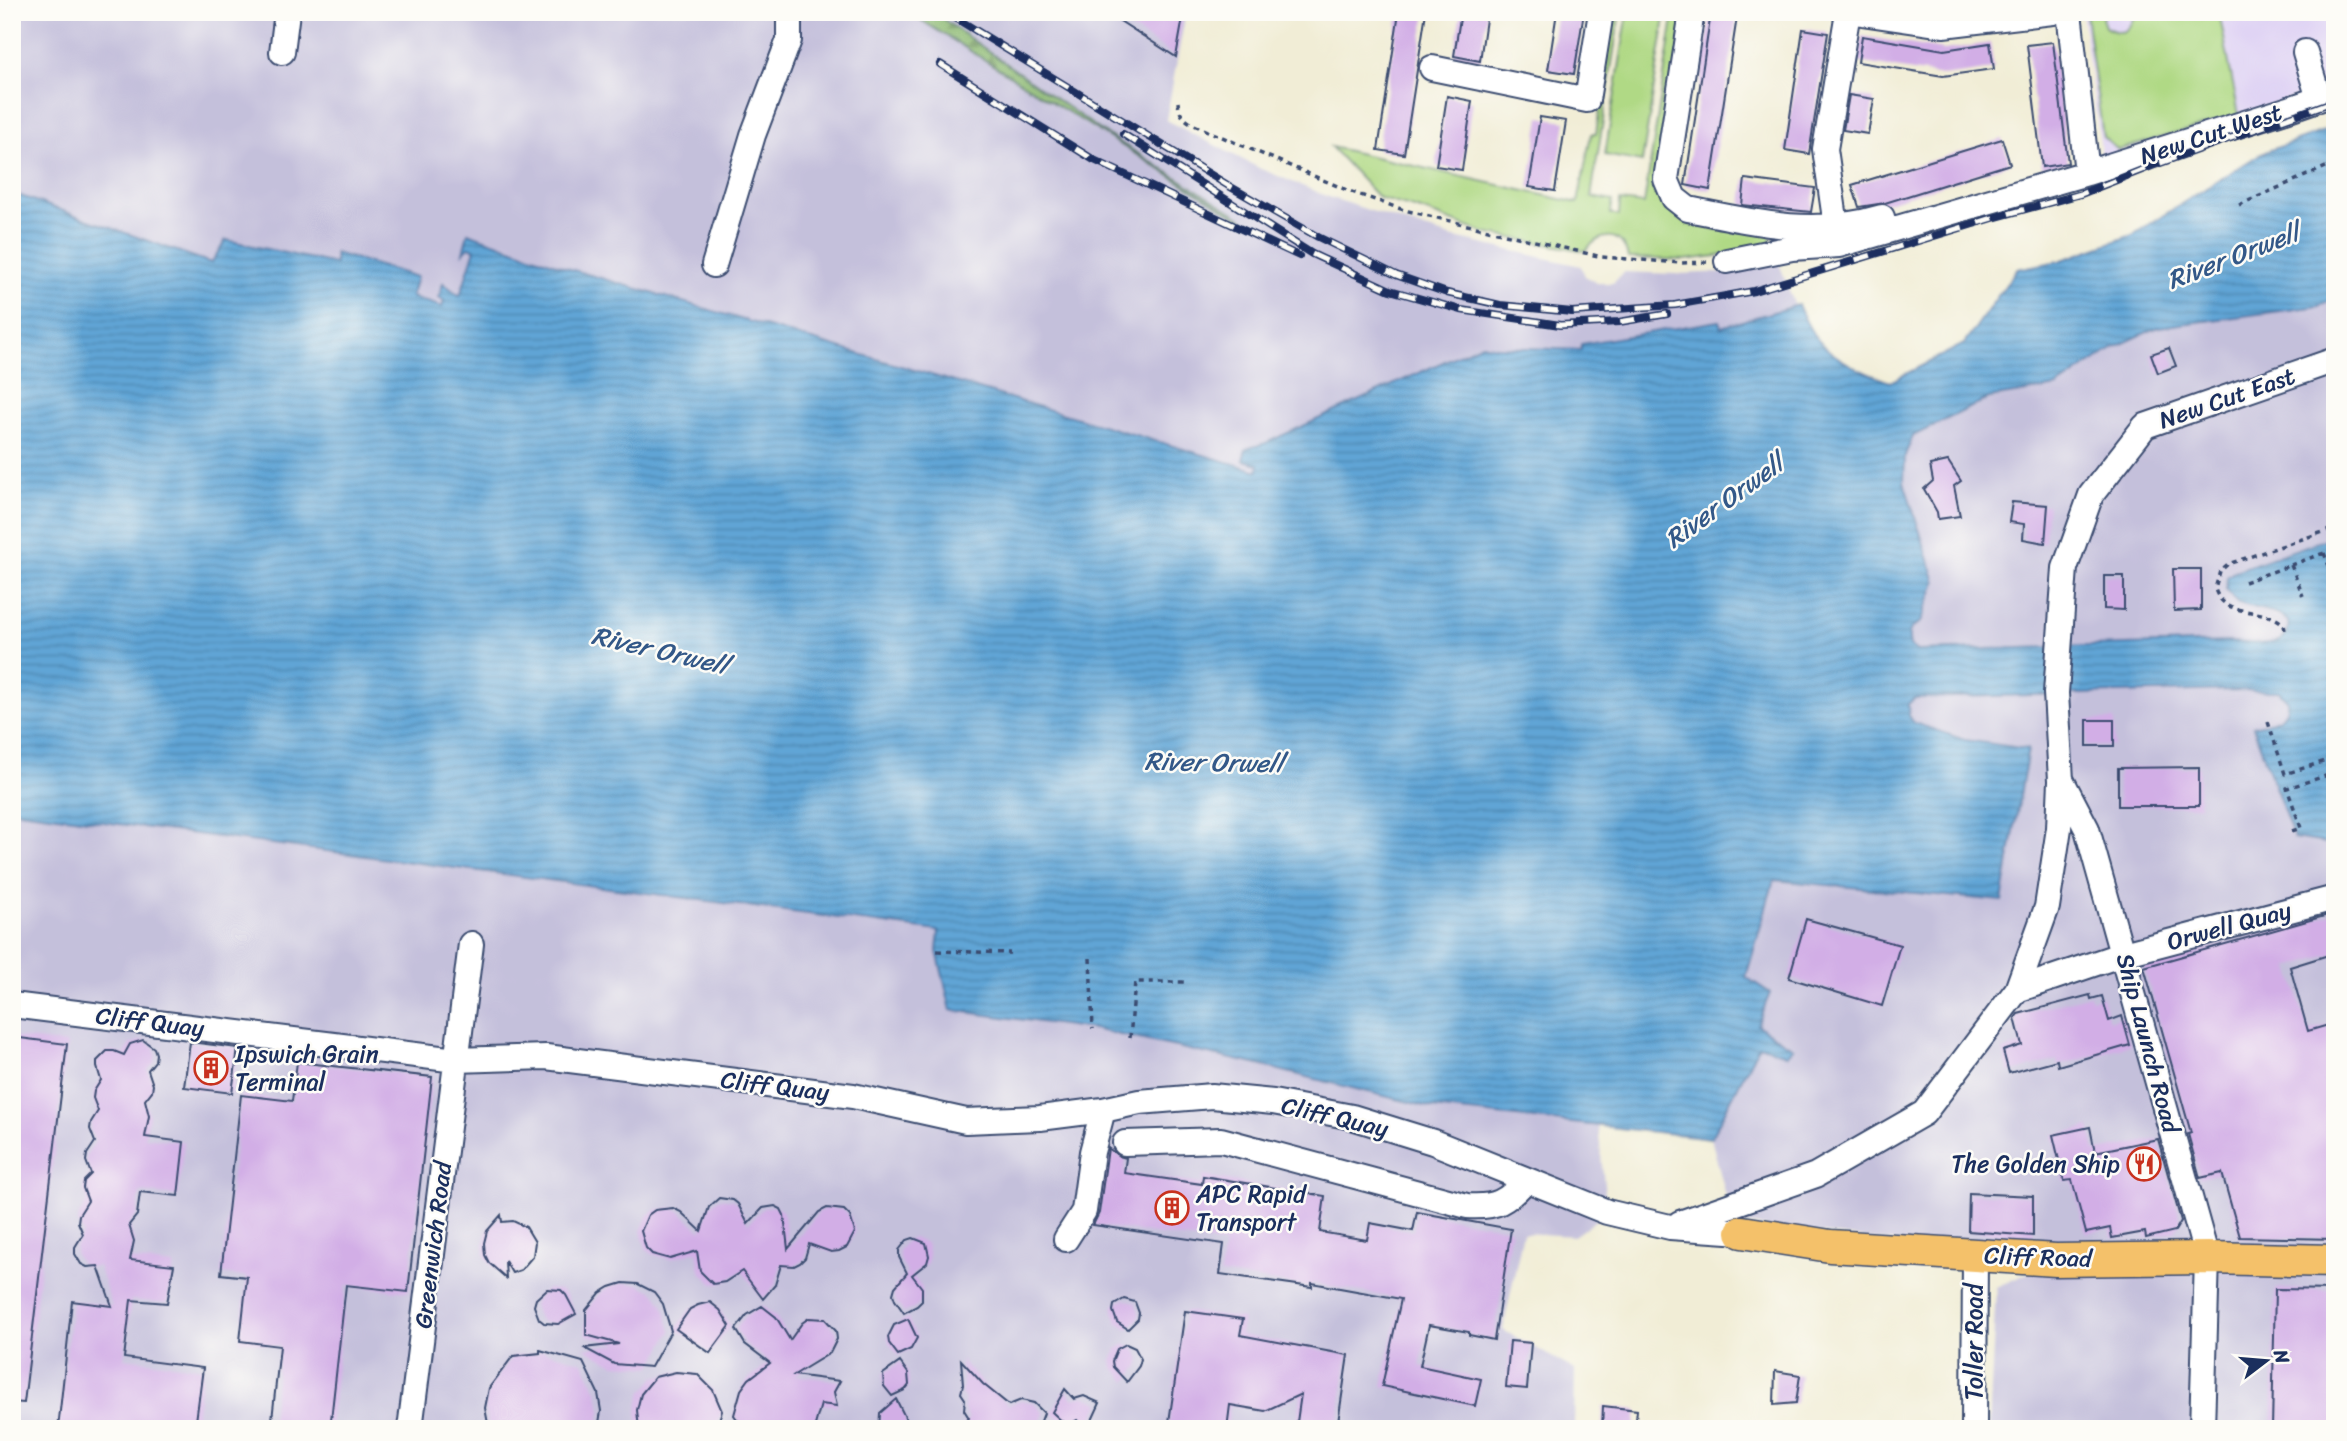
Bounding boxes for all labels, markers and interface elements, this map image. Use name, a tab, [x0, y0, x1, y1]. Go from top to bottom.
street label: New Cut West	[2134, 91, 2288, 177]
water label: River Orwell	[2160, 208, 2311, 302]
street label: New Cut East	[2153, 355, 2301, 441]
water label: River Orwell	[1654, 438, 1798, 560]
water label: River Orwell	[587, 612, 738, 689]
water label: River Orwell	[1144, 738, 1289, 786]
street label: Orwell Quay	[2162, 889, 2296, 963]
street label: Ship Launch Road	[2104, 948, 2193, 1139]
street label: Cliff Quay	[93, 995, 207, 1050]
place label: Ipswich Grain Terminal	[234, 1033, 379, 1103]
building icon: Ipswich Grain Terminal	[192, 1049, 230, 1087]
street label: Cliff Quay	[718, 1059, 832, 1114]
street label: Cliff Quay	[1277, 1084, 1393, 1150]
place label: The Golden Ship	[1951, 1143, 2120, 1185]
restaurant icon: The Golden Ship	[2125, 1145, 2163, 1183]
street label: Greenwich Road	[402, 1158, 464, 1331]
place label: APC Rapid Transport	[1195, 1173, 1307, 1243]
building icon: APC Rapid Transport	[1153, 1189, 1191, 1227]
street label: Cliff Road	[1984, 1234, 2095, 1280]
street label: Toller Road	[1953, 1281, 1995, 1400]
north arrow	[2232, 1326, 2302, 1396]
text: N	[2264, 1345, 2300, 1368]

